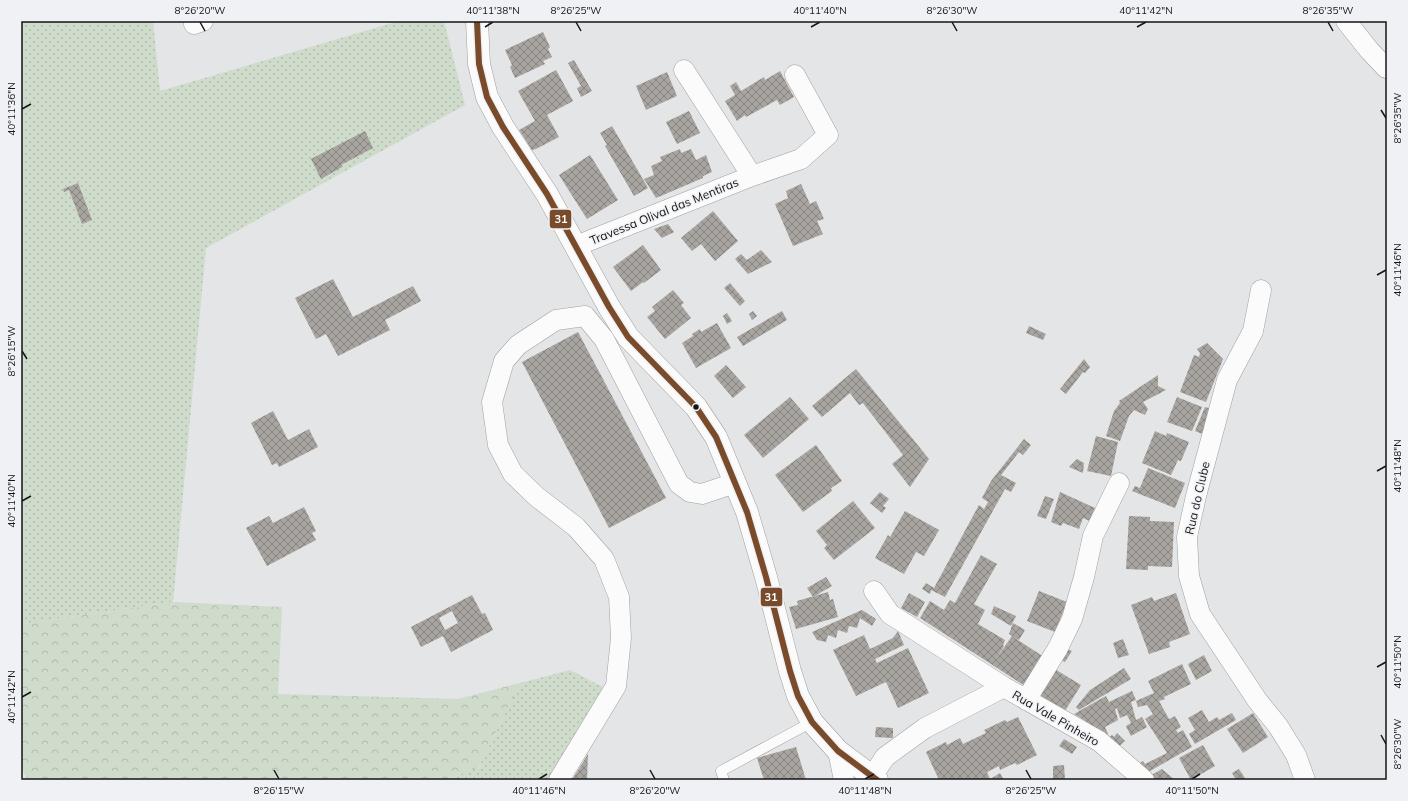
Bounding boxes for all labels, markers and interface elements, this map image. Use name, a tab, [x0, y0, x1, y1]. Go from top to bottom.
text: 8°26'20"W	[175, 4, 225, 17]
text: 40°11'38"N	[466, 4, 520, 17]
text: 8°26'25"W	[551, 4, 601, 17]
text: 40°11'40"N	[793, 4, 847, 17]
text: 8°26'30"W	[927, 4, 977, 17]
text: 40°11'42"N	[1119, 4, 1173, 17]
text: 8°26'35"W	[1303, 4, 1353, 17]
text: 40°11'36"N	[5, 82, 18, 136]
text: 8°26'35"W	[1391, 93, 1404, 143]
street label: Travessa Olival das Mentiras	[587, 174, 741, 248]
line badge: 31	[549, 209, 572, 229]
text: 31	[554, 212, 568, 226]
text: 40°11'46"N	[1391, 243, 1404, 297]
text: 8°26'15"W	[5, 326, 18, 376]
unlabelled marker	[691, 402, 701, 412]
text: 40°11'48"N	[1391, 439, 1404, 493]
street label: Rua do Clube	[1181, 460, 1213, 536]
text: 40°11'40"N	[5, 474, 18, 528]
line badge: 31	[760, 587, 783, 607]
text: 31	[764, 590, 778, 604]
text: 40°11'50"N	[1391, 635, 1404, 689]
text: 40°11'42"N	[5, 670, 18, 724]
street label: Rua Vale Pinheiro	[1010, 687, 1102, 749]
text: 8°26'30"W	[1391, 719, 1404, 769]
text: 8°26'15"W	[254, 784, 304, 797]
text: 40°11'46"N	[512, 784, 566, 797]
text: 8°26'20"W	[630, 784, 680, 797]
text: 40°11'48"N	[838, 784, 892, 797]
text: 8°26'25"W	[1006, 784, 1056, 797]
text: 40°11'50"N	[1165, 784, 1219, 797]

